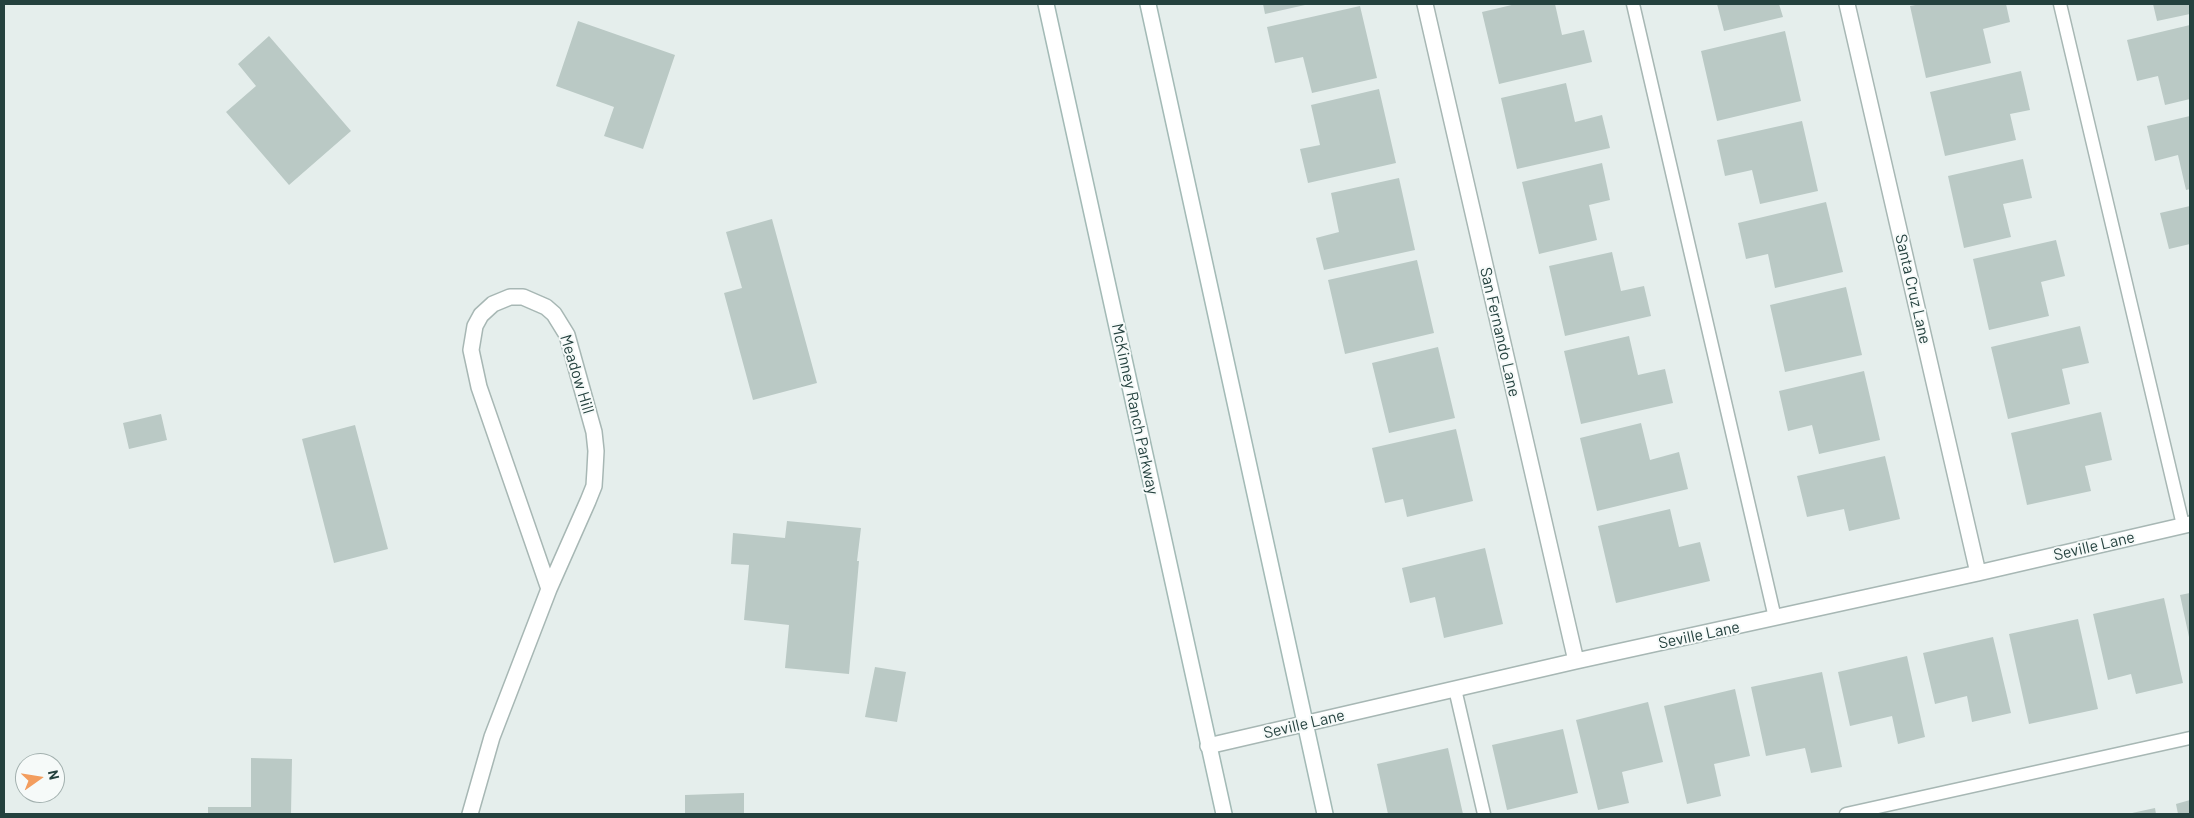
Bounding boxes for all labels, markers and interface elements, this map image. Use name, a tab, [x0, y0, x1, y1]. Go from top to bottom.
street label: Santa Cruz Lane	[1891, 232, 1935, 346]
street label: San Fernando Lane	[1476, 265, 1524, 399]
street label: McKinney Ranch Parkway	[1107, 322, 1163, 496]
street label: Meadow Hill	[556, 332, 598, 416]
street label: Seville Lane	[2052, 527, 2136, 565]
street label: Seville Lane	[1657, 617, 1741, 653]
street label: Seville Lane	[1262, 705, 1346, 743]
north arrow	[15, 753, 65, 803]
text: N	[45, 768, 63, 781]

